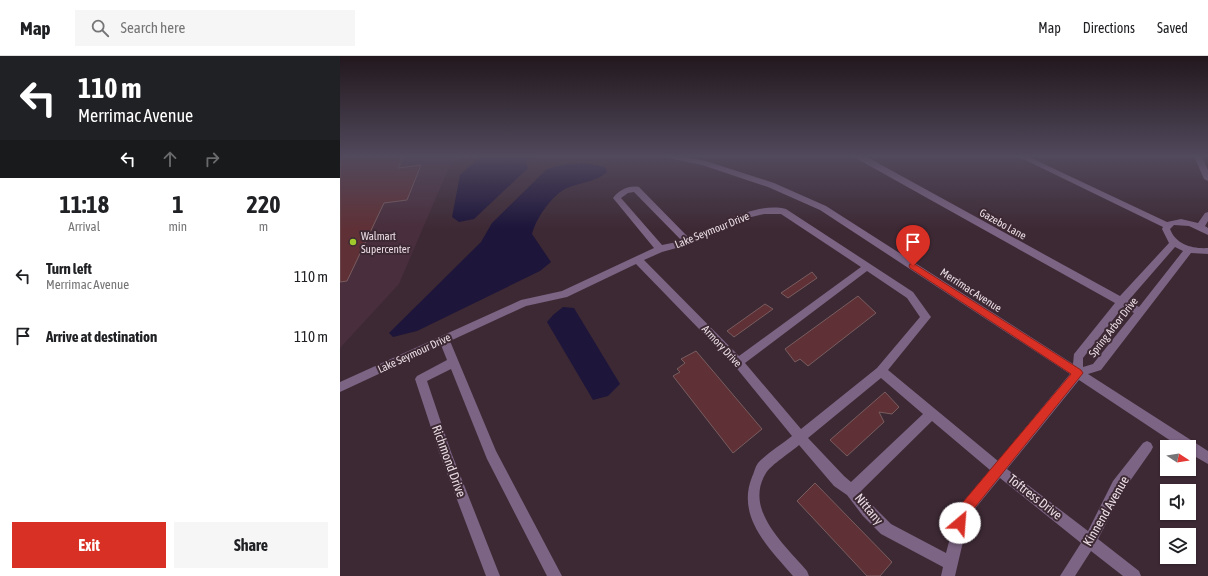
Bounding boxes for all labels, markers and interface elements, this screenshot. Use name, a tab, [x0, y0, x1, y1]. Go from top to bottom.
search box	[75, 10, 355, 46]
text: Map	[20, 17, 51, 39]
icon: search	[89, 17, 111, 39]
text: Search here	[121, 19, 185, 36]
text: Map	[1038, 20, 1061, 36]
text: Directions	[1083, 20, 1135, 36]
text: Saved	[1157, 20, 1188, 36]
icon: left	[12, 72, 64, 124]
text: 110 m	[78, 72, 141, 104]
text: Merrimac Avenue	[78, 105, 193, 126]
icon: left	[117, 148, 139, 170]
icon: ahead	[159, 148, 181, 170]
icon: right	[201, 148, 223, 170]
text: 11:18	[60, 191, 109, 218]
text: 1	[172, 191, 183, 218]
text: 220	[247, 191, 280, 218]
street label: Gazebo Lane	[978, 206, 1028, 242]
street label: Lake Seymour Drive	[673, 210, 751, 250]
text: Arrival	[68, 219, 100, 234]
text: min	[168, 219, 187, 234]
text: m	[259, 219, 268, 234]
pin	[896, 225, 930, 266]
place label: Walmart Supercenter	[361, 230, 411, 255]
icon: arrive	[902, 231, 924, 253]
marker: Walmart Supercenter	[348, 237, 358, 247]
text: Turn left	[46, 260, 92, 277]
icon: left	[12, 265, 34, 287]
street label: Merrimac Avenue	[938, 266, 1004, 314]
text: 110 m	[294, 268, 328, 285]
text: Merrimac Avenue	[46, 277, 129, 292]
street label: Spring Arbor Drive	[1086, 295, 1140, 359]
street label: Armory Drive	[700, 323, 744, 369]
icon: arrive	[12, 325, 34, 347]
text: Arrive at destination	[46, 328, 157, 345]
text: 110 m	[294, 328, 328, 345]
street label: Lake Seymour Drive	[376, 331, 452, 375]
street label: Richmond Drive	[429, 423, 469, 499]
north arrow	[1160, 440, 1196, 476]
map controls	[1160, 440, 1196, 564]
street label: Toftress Drive	[1005, 471, 1065, 523]
street label: Kinnend Avenue	[1080, 473, 1132, 549]
button: sound	[1160, 484, 1196, 520]
street label: Nittany	[852, 490, 887, 528]
position arrow	[939, 502, 981, 544]
button: Exit	[12, 522, 166, 568]
button: Share	[174, 522, 328, 568]
button: layers	[1160, 528, 1196, 564]

